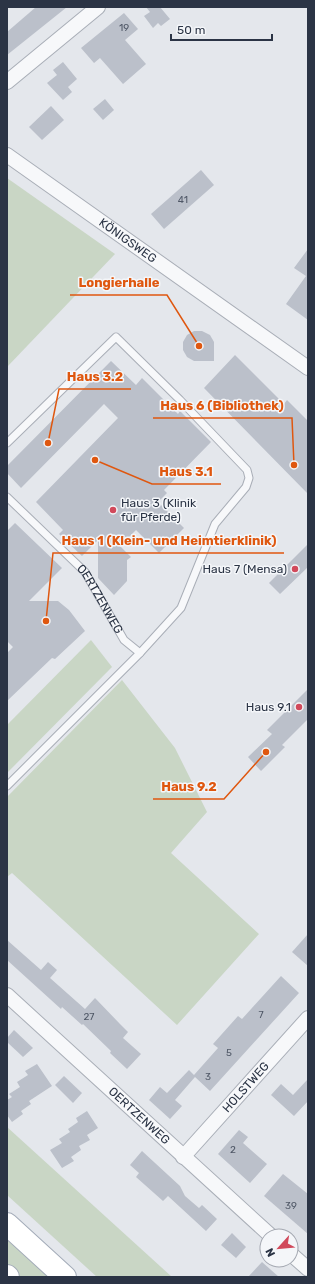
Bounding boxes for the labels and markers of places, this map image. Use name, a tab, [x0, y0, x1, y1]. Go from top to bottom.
callout: Longierhalle	[70, 270, 167, 295]
callout: Haus 3.2	[59, 364, 131, 389]
callout: Haus 6 (Bibliothek)	[153, 393, 292, 418]
callout: Haus 3.1	[152, 459, 221, 484]
place label: Haus 3 (Klinik für Pferde)	[121, 496, 197, 524]
marker: Haus 3 (Klinik für Pferde)	[108, 505, 118, 515]
callout: Haus 1 (Klein- und Heimtierklinik)	[53, 528, 284, 553]
place label: Haus 7 (Mensa)	[202, 562, 287, 576]
marker: Haus 7 (Mensa)	[290, 564, 300, 574]
place label: Haus 9.1	[246, 700, 291, 714]
marker: Haus 9.1	[294, 702, 304, 712]
callout: Haus 9.2	[153, 774, 224, 799]

